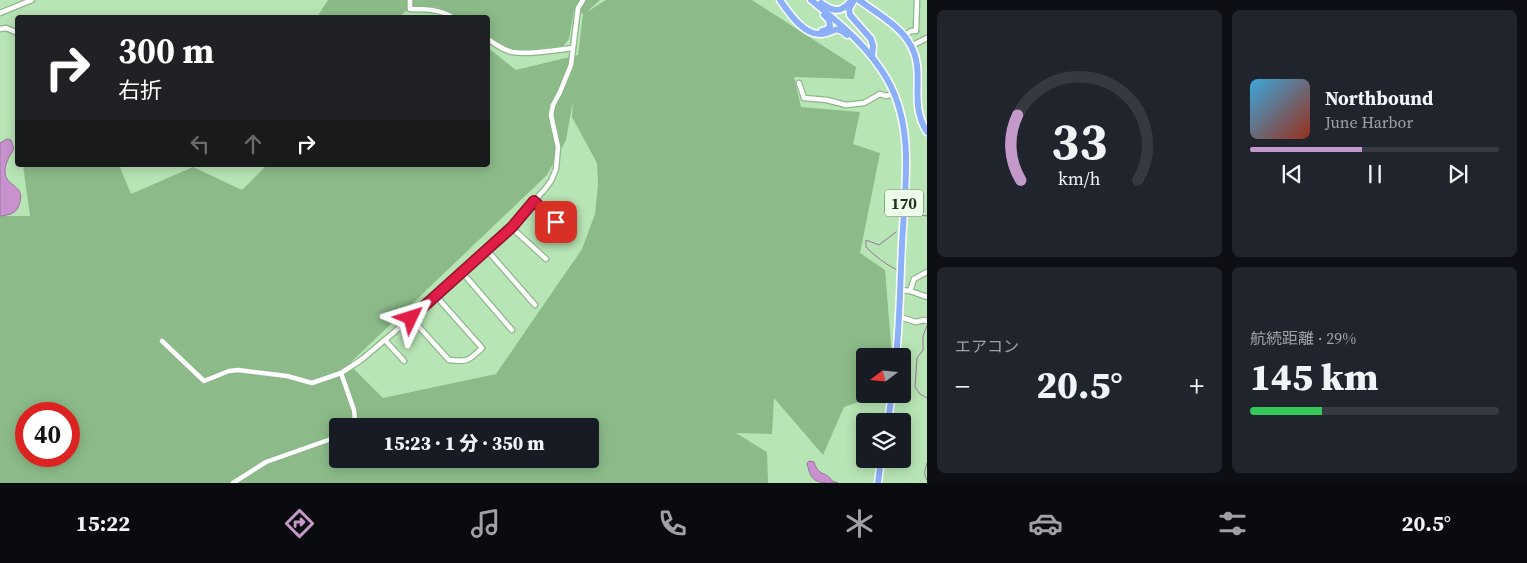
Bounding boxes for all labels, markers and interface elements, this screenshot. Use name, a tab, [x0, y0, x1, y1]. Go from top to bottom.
text: 300 m	[118, 27, 214, 75]
icon: right	[35, 35, 100, 100]
text: 右折	[118, 75, 162, 105]
text: Northbound	[1325, 85, 1433, 111]
text: 33	[1051, 105, 1108, 176]
text: June Harbor	[1325, 111, 1413, 133]
icon: left	[186, 130, 214, 158]
icon: ahead	[239, 130, 267, 158]
icon: right	[292, 130, 320, 158]
icon: previous	[1278, 160, 1306, 188]
icon: pause	[1361, 160, 1389, 188]
icon: next	[1444, 160, 1472, 188]
text: km/h	[1058, 166, 1101, 191]
road number: 170	[885, 190, 923, 217]
pin	[535, 201, 577, 243]
icon: arrive	[542, 208, 570, 236]
position arrow	[384, 291, 436, 343]
text: 航続距離 · 29%	[1250, 327, 1356, 349]
text: エアコン	[955, 335, 1019, 357]
north arrow	[856, 348, 911, 402]
map controls	[856, 348, 911, 468]
text: 145 km	[1250, 351, 1378, 403]
text: 20.5°	[1036, 359, 1123, 411]
text: −	[955, 367, 970, 405]
text: +	[1189, 367, 1204, 405]
speed limit sign: 40	[15, 402, 80, 467]
button: layers	[856, 413, 911, 468]
text: 15:23 · 1 分 · 350 m	[383, 430, 545, 456]
icon: directions	[282, 506, 317, 541]
icon: music	[468, 506, 503, 541]
icon: phone	[655, 506, 690, 541]
icon: climate	[842, 506, 877, 541]
icon: car	[1028, 506, 1063, 541]
icon: filters	[1215, 506, 1250, 541]
text: 15:22	[76, 508, 130, 538]
text: 20.5°	[1401, 508, 1451, 538]

